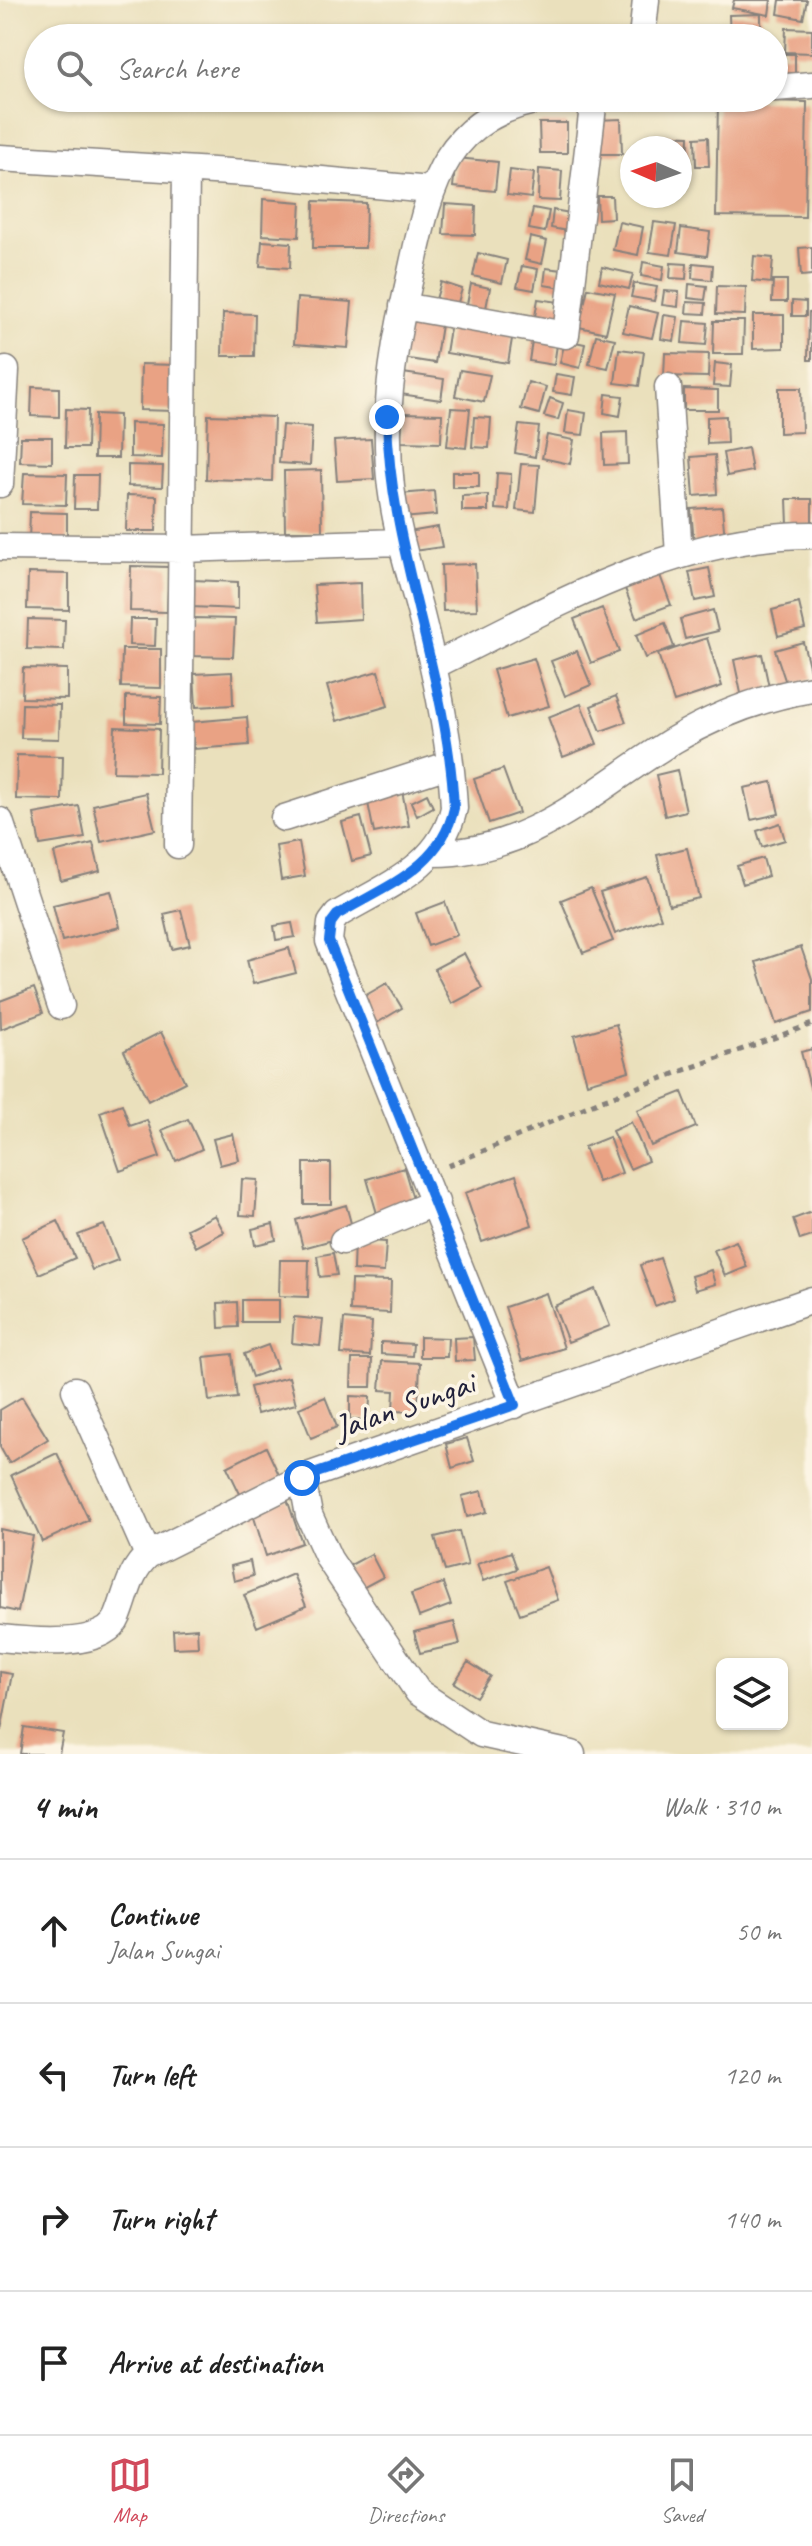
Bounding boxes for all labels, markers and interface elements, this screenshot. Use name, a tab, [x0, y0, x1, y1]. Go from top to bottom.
search box	[24, 24, 788, 112]
icon: search	[52, 46, 96, 90]
text: Search here	[116, 49, 238, 87]
north arrow	[620, 136, 692, 208]
route end	[369, 399, 405, 435]
street label: Jalan Sungai	[326, 1360, 483, 1450]
route start	[284, 1460, 320, 1496]
map controls	[716, 1658, 788, 1730]
button: layers	[716, 1658, 788, 1730]
text: 4 min	[32, 1785, 97, 1828]
text: Walk · 310 m	[663, 1790, 780, 1823]
text: Continue	[108, 1896, 198, 1934]
icon: ahead	[32, 1909, 76, 1953]
text: 50 m	[736, 1915, 780, 1948]
text: Jalan Sungai	[108, 1934, 219, 1967]
icon: left	[32, 2053, 76, 2097]
text: Turn left	[108, 2056, 195, 2094]
text: 120 m	[724, 2059, 780, 2092]
icon: right	[32, 2197, 76, 2241]
text: Turn right	[108, 2200, 213, 2238]
text: 140 m	[724, 2203, 780, 2236]
icon: arrive	[32, 2341, 76, 2385]
text: Arrive at destination	[108, 2344, 323, 2382]
tab: Map	[108, 2453, 152, 2529]
tab: Directions	[368, 2453, 444, 2529]
tab: Saved	[660, 2453, 704, 2529]

